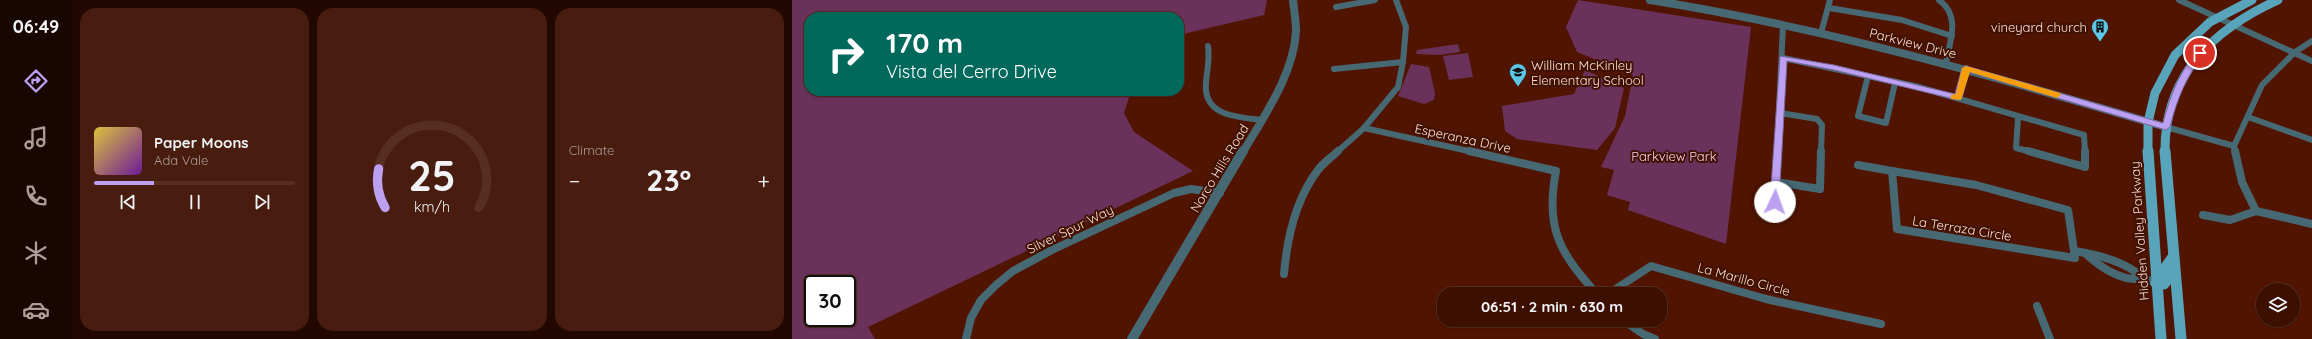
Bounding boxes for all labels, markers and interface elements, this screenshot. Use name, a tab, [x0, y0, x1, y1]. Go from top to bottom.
text: 06:49	[13, 15, 59, 38]
building icon: vineyard church	[2090, 17, 2110, 42]
place label: vineyard church	[1991, 19, 2087, 35]
street label: Parkview Drive	[1868, 24, 1958, 62]
text: 170 m	[886, 25, 963, 60]
icon: right	[820, 28, 872, 80]
pin	[2183, 36, 2217, 70]
icon: arrive	[2189, 42, 2211, 64]
place label: William McKinley Elementary School	[1531, 57, 1644, 88]
text: Vista del Cerro Drive	[886, 60, 1057, 83]
school or university icon: William McKinley Elementary School	[1508, 62, 1528, 87]
icon: directions	[22, 67, 50, 95]
street label: Esperanza Drive	[1413, 120, 1513, 156]
street label: Norco Hills Road	[1186, 121, 1252, 215]
icon: music	[22, 124, 50, 152]
text: Paper Moons	[154, 133, 249, 152]
text: Climate	[569, 142, 614, 158]
text: 25	[408, 148, 456, 200]
park label: Parkview Park	[1631, 148, 1717, 164]
text: Ada Vale	[154, 152, 208, 168]
text: 23°	[646, 161, 691, 199]
street label: Hidden Valley Parkway	[2126, 161, 2152, 301]
text: −	[569, 167, 580, 195]
text: +	[758, 167, 770, 195]
position arrow	[1754, 181, 1796, 223]
icon: phone	[22, 182, 50, 210]
icon: previous	[117, 191, 139, 213]
icon: pause	[184, 191, 206, 213]
icon: next	[251, 191, 273, 213]
text: km/h	[414, 197, 450, 215]
street label: Silver Spur Way	[1024, 201, 1116, 257]
street label: La Terraza Circle	[1911, 212, 2013, 244]
icon: climate	[22, 239, 50, 267]
street label: La Marillo Circle	[1696, 259, 1792, 299]
speed limit sign: 30	[804, 275, 856, 327]
map controls	[2256, 283, 2300, 327]
button: layers	[2256, 283, 2300, 327]
icon: car	[22, 296, 50, 324]
text: 06:51 · 2 min · 630 m	[1481, 297, 1623, 316]

